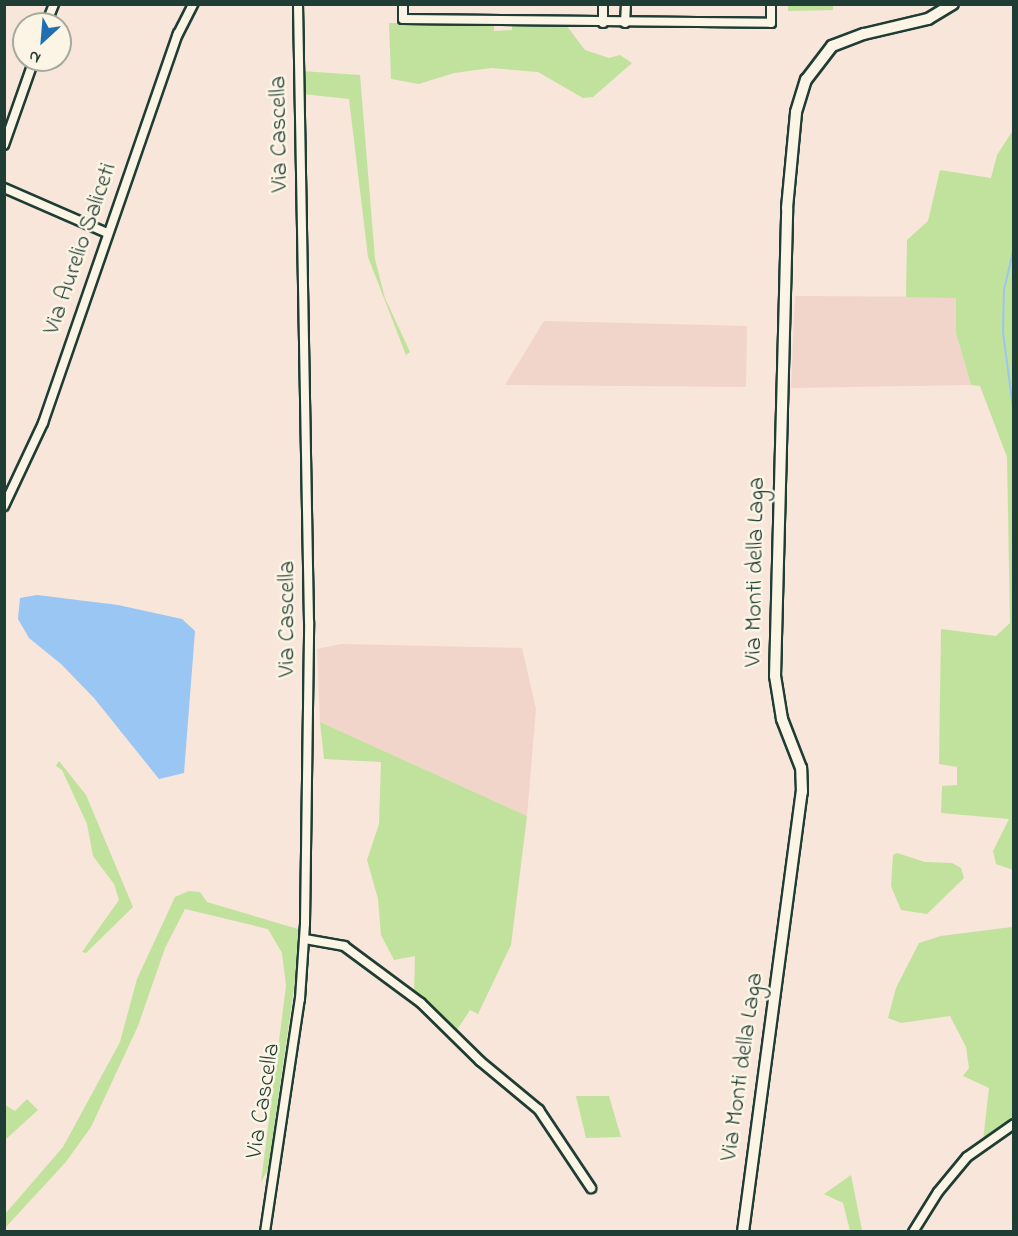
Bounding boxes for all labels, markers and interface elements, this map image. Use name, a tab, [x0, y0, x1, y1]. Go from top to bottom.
north arrow	[12, 12, 72, 72]
text: N	[25, 43, 45, 70]
street label: Via Cascella	[265, 75, 295, 193]
street label: Via Aurelio Saliceti	[38, 159, 124, 339]
street label: Via Monti della Laga	[740, 477, 772, 667]
street label: Via Cascella	[274, 561, 302, 677]
street label: Via Monti della Laga	[716, 971, 770, 1163]
street label: Via Cascella	[241, 1041, 287, 1161]

